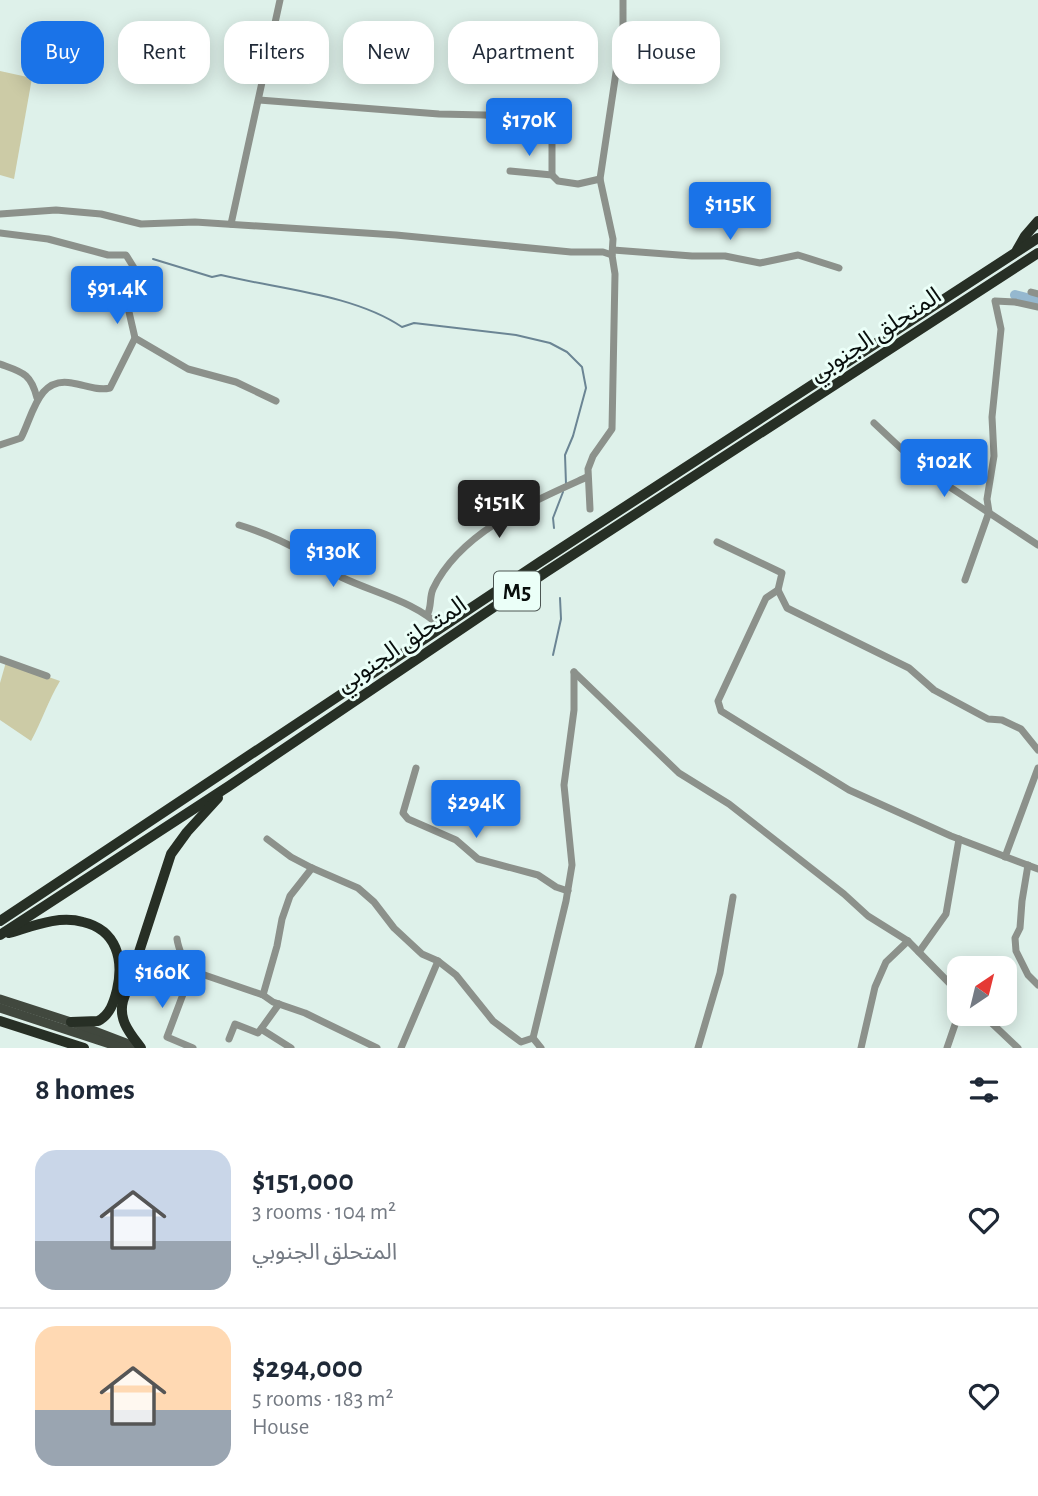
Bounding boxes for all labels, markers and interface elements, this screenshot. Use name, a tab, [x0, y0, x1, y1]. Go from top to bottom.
chip: Buy	[21, 21, 104, 84]
chip: Rent	[118, 21, 210, 84]
chip: Filters	[224, 21, 329, 84]
chip: New	[343, 21, 434, 84]
chip: Apartment	[448, 21, 598, 84]
chip: House	[612, 21, 720, 84]
pin: $170K	[480, 99, 578, 158]
text: $170K	[502, 109, 556, 132]
pin: $115K	[681, 182, 779, 242]
text: $115K	[705, 193, 755, 216]
pin: $91.4K	[60, 266, 174, 326]
text: $91.4K	[87, 277, 147, 300]
street label: المتحلق الجنوبي	[805, 284, 949, 391]
pin: $102K	[895, 440, 993, 499]
text: $102K	[917, 450, 971, 473]
pin: $151K	[450, 480, 548, 540]
text: $151K	[474, 491, 524, 514]
pin: $130K	[284, 530, 382, 589]
text: $130K	[306, 540, 360, 563]
road number: M5	[494, 572, 540, 610]
street label: المتحلق الجنوبي	[332, 593, 474, 702]
pin: $294K	[427, 780, 525, 840]
text: $294K	[447, 791, 505, 814]
pin: $160K	[113, 950, 211, 1010]
north arrow	[947, 956, 1017, 1026]
map controls	[947, 956, 1017, 1026]
text: $160K	[134, 961, 190, 984]
icon: filters	[965, 1071, 1003, 1109]
text: 8 homes	[35, 1075, 135, 1105]
text: $151,000	[252, 1166, 354, 1196]
icon: home	[91, 1178, 175, 1262]
text: 3 rooms · 104 m²	[252, 1201, 396, 1224]
icon: heart	[965, 1201, 1003, 1239]
text: المتحلق الجنوبي	[252, 1241, 397, 1264]
text: $294,000	[252, 1353, 363, 1383]
icon: home	[91, 1354, 175, 1438]
icon: heart	[965, 1377, 1003, 1415]
text: 5 rooms · 183 m²	[252, 1388, 393, 1411]
text: House	[252, 1416, 309, 1439]

